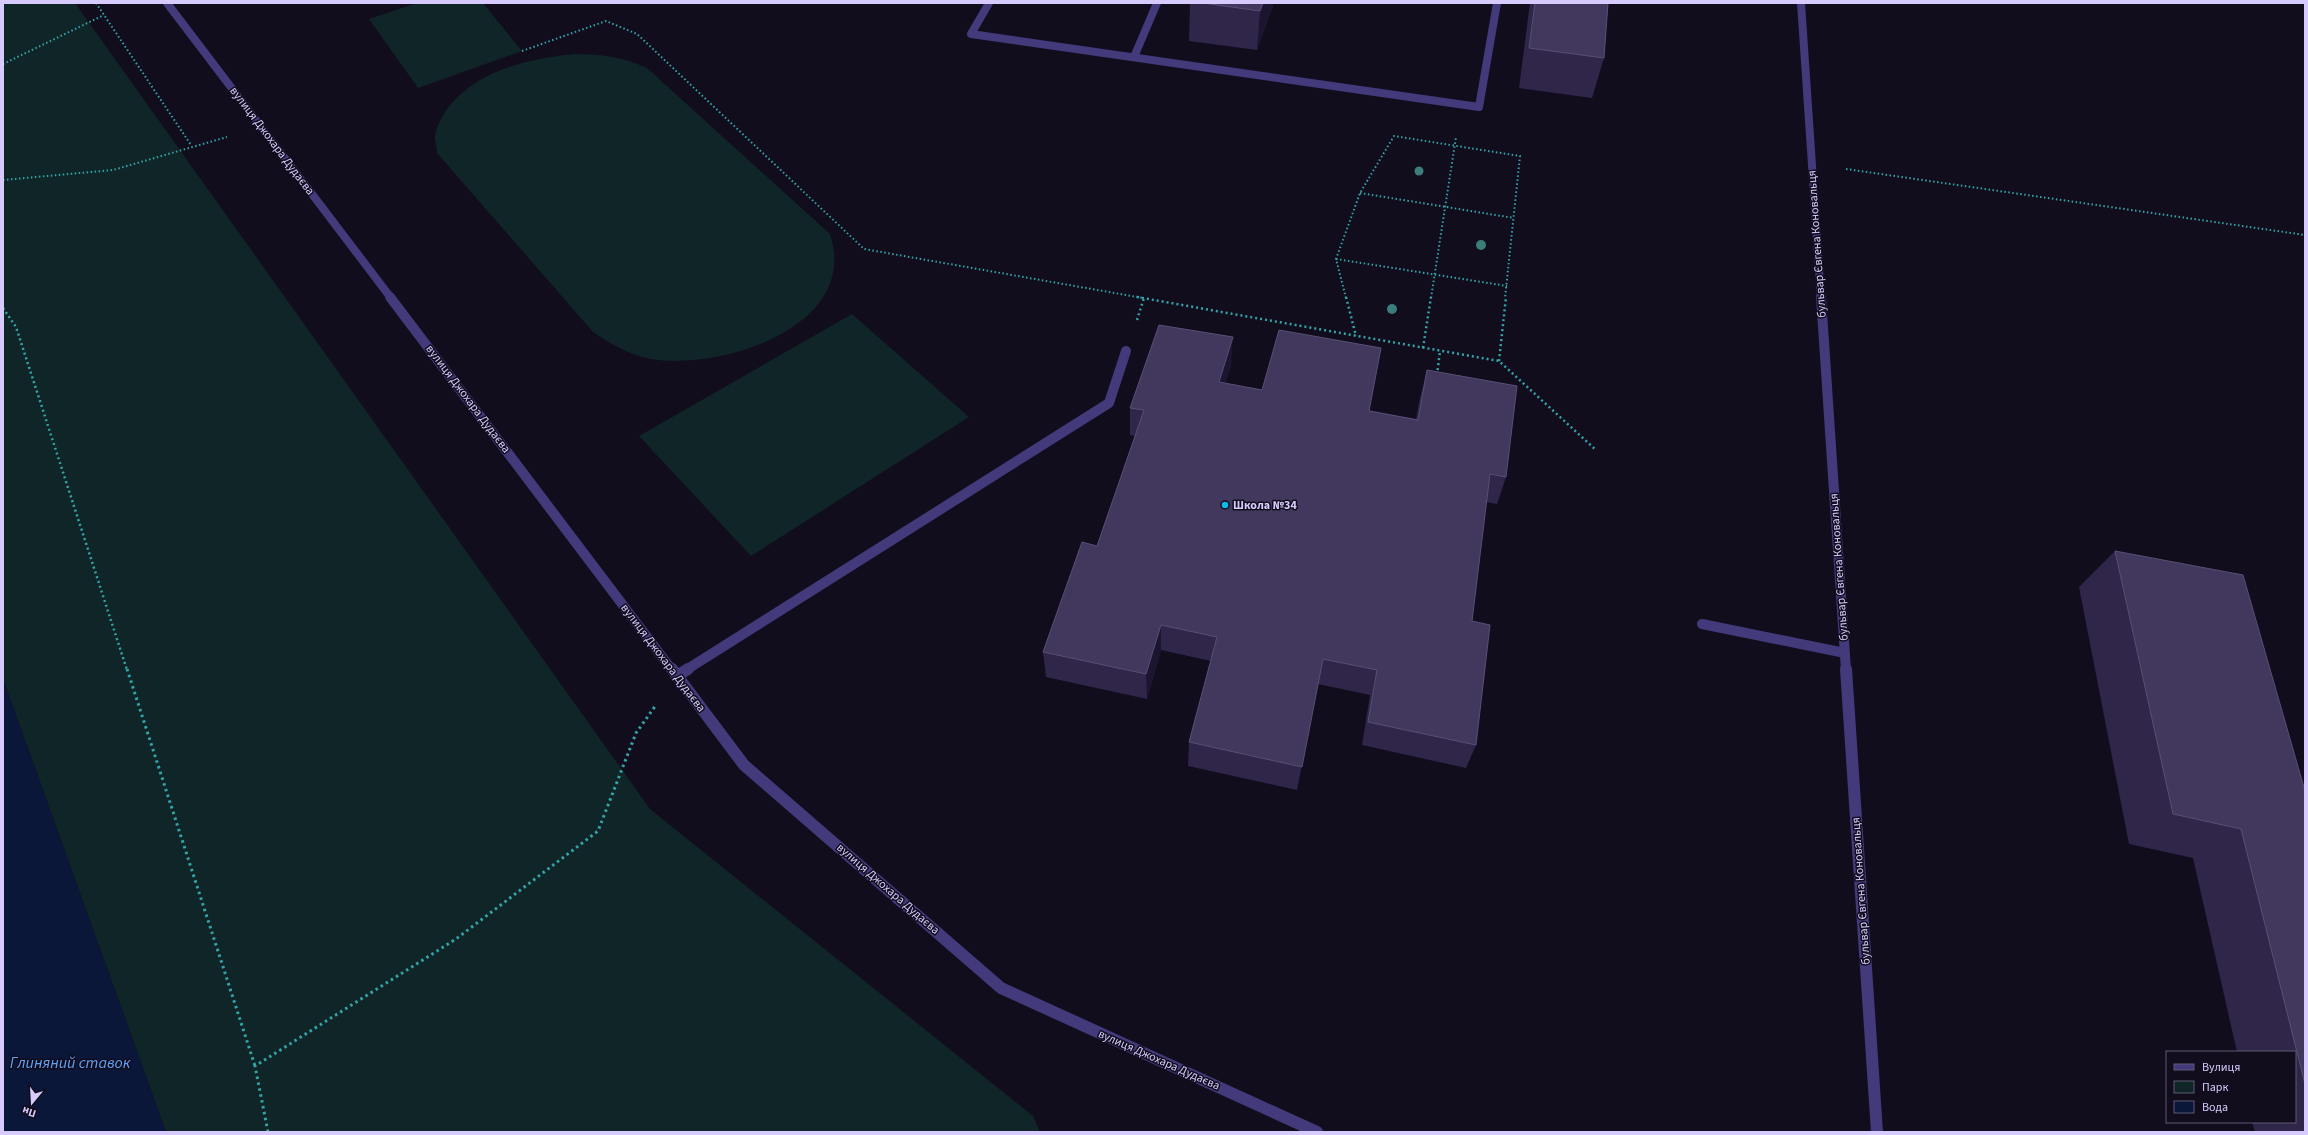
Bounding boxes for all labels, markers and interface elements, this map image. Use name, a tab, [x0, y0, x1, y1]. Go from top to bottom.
street label: вулиця Джохара Дудаєва	[226, 83, 318, 199]
street label: бульвар Євгена Коновальця	[1803, 170, 1831, 318]
street label: вулиця Джохара Дудаєва	[422, 341, 514, 457]
street label: бульвар Євгена Коновальця	[1825, 493, 1853, 641]
place label: Школа №34	[1233, 497, 1297, 514]
marker: Школа №34	[1220, 500, 1230, 510]
street label: вулиця Джохара Дудаєва	[617, 600, 709, 716]
street label: бульвар Євгена Коновальця	[1847, 817, 1875, 965]
street label: вулиця Джохара Дудаєва	[833, 839, 943, 939]
street label: вулиця Джохара Дудаєва	[1095, 1025, 1223, 1095]
legend	[2166, 1051, 2296, 1123]
water label: Глиняний ставок	[10, 1052, 131, 1074]
text: Вулиця	[2202, 1059, 2240, 1076]
text: Парк	[2202, 1079, 2228, 1096]
north arrow	[12, 1083, 52, 1123]
text: Вода	[2202, 1099, 2228, 1116]
text: Пн	[20, 1103, 38, 1121]

